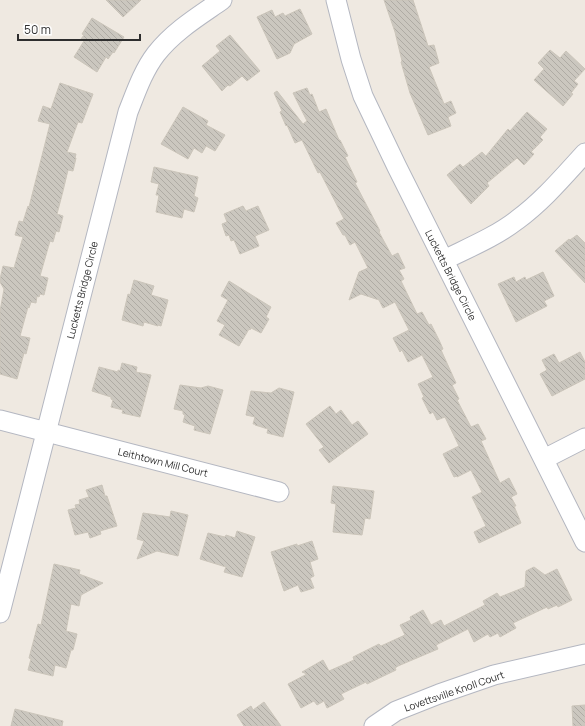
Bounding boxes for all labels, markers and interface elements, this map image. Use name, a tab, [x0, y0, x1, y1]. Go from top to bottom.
scale bar	[18, 16, 140, 42]
text: 50 m	[24, 21, 51, 38]
street label: Lucketts Bridge Circle	[422, 227, 480, 323]
street label: Lucketts Bridge Circle	[63, 240, 101, 340]
street label: Leithtown Mill Court	[116, 444, 210, 480]
street label: Lovettsville Knoll Court	[402, 667, 506, 715]

